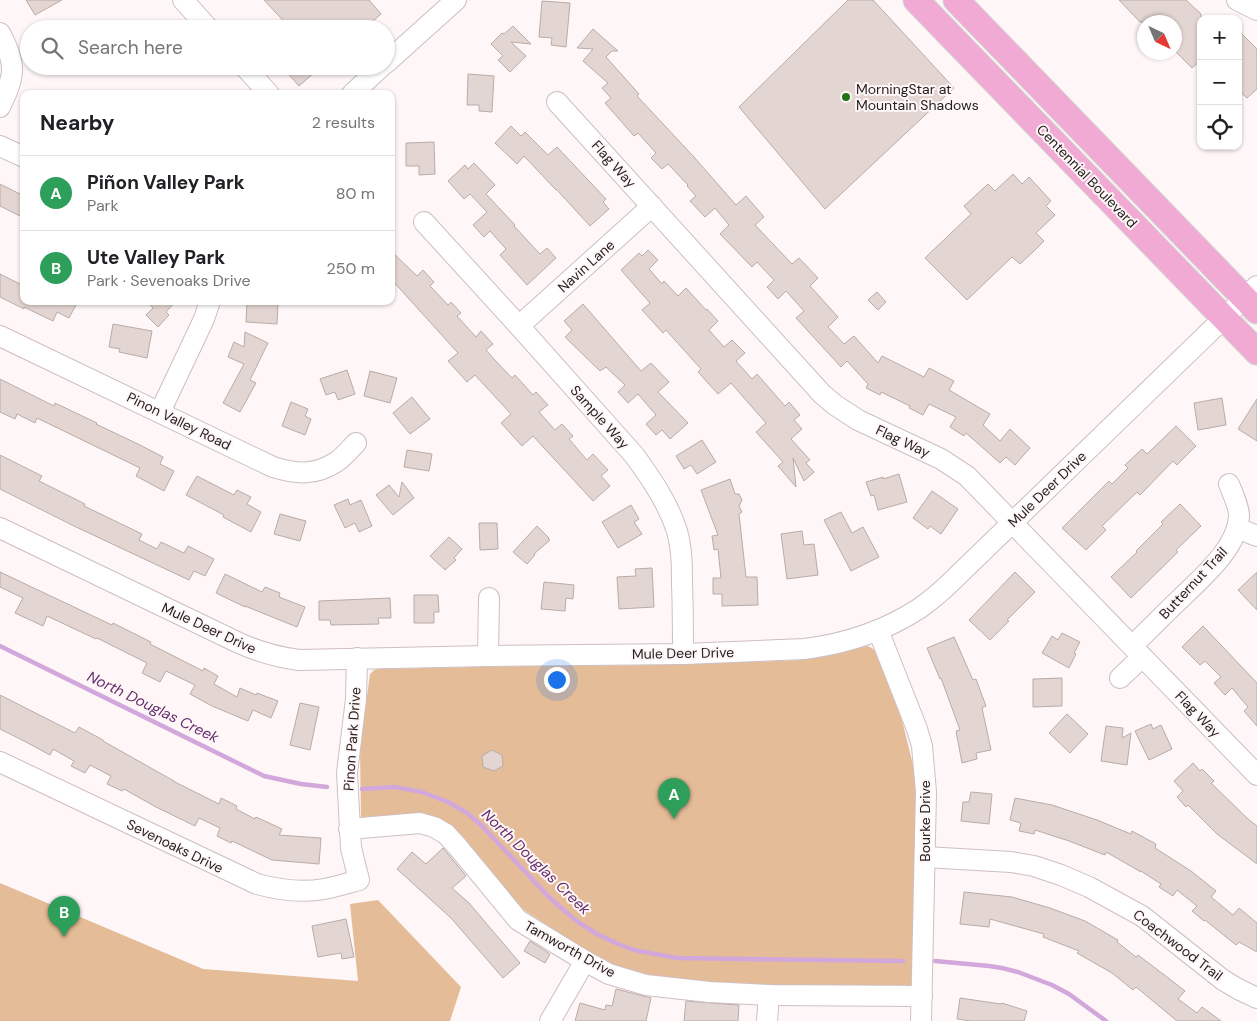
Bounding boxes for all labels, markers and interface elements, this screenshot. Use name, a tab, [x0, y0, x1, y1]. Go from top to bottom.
north arrow	[1137, 15, 1182, 60]
map controls	[1197, 15, 1242, 150]
button: +	[1197, 15, 1242, 60]
search box	[20, 20, 395, 75]
icon: search	[38, 34, 66, 62]
text: Search here	[78, 35, 183, 60]
button: −	[1197, 60, 1242, 105]
place label: MorningStar at Mountain Shadows	[856, 80, 979, 114]
marker: MorningStar at Mountain Shadows	[840, 91, 852, 103]
button: locate	[1197, 105, 1242, 150]
text: Nearby	[40, 109, 114, 137]
text: 2 results	[312, 112, 375, 133]
street label: Centennial Boulevard	[1033, 120, 1141, 232]
street label: Flag Way	[588, 136, 640, 192]
text: Piñon Valley Park	[87, 170, 245, 195]
text: A	[50, 183, 62, 204]
text: 80 m	[336, 183, 375, 204]
text: Park	[87, 195, 119, 216]
street label: Navin Lane	[554, 236, 618, 296]
text: Ute Valley Park	[87, 245, 225, 270]
text: B	[51, 258, 61, 279]
text: 250 m	[327, 258, 375, 279]
text: Park · Sevenoaks Drive	[87, 270, 251, 291]
street label: Sample Way	[567, 381, 634, 453]
street label: Pinon Valley Road	[124, 388, 234, 454]
street label: Flag Way	[873, 421, 933, 461]
street label: Mule Deer Drive	[1004, 447, 1090, 531]
street label: Butternut Trail	[1155, 543, 1231, 623]
street label: Mule Deer Drive	[159, 598, 259, 658]
street label: Mule Deer Drive	[632, 643, 734, 663]
water label: North Douglas Creek	[84, 666, 222, 748]
your location	[544, 667, 570, 693]
street label: Pinon Park Drive	[339, 686, 365, 792]
street label: Flag Way	[1171, 687, 1225, 741]
pin: A	[658, 778, 690, 819]
street label: Bourke Drive	[916, 780, 934, 862]
water label: North Douglas Creek	[477, 805, 595, 919]
street label: Sevenoaks Drive	[124, 815, 226, 877]
pin: B	[48, 896, 80, 937]
street label: Coachwood Trail	[1130, 905, 1226, 985]
street label: Tamworth Drive	[521, 917, 619, 981]

